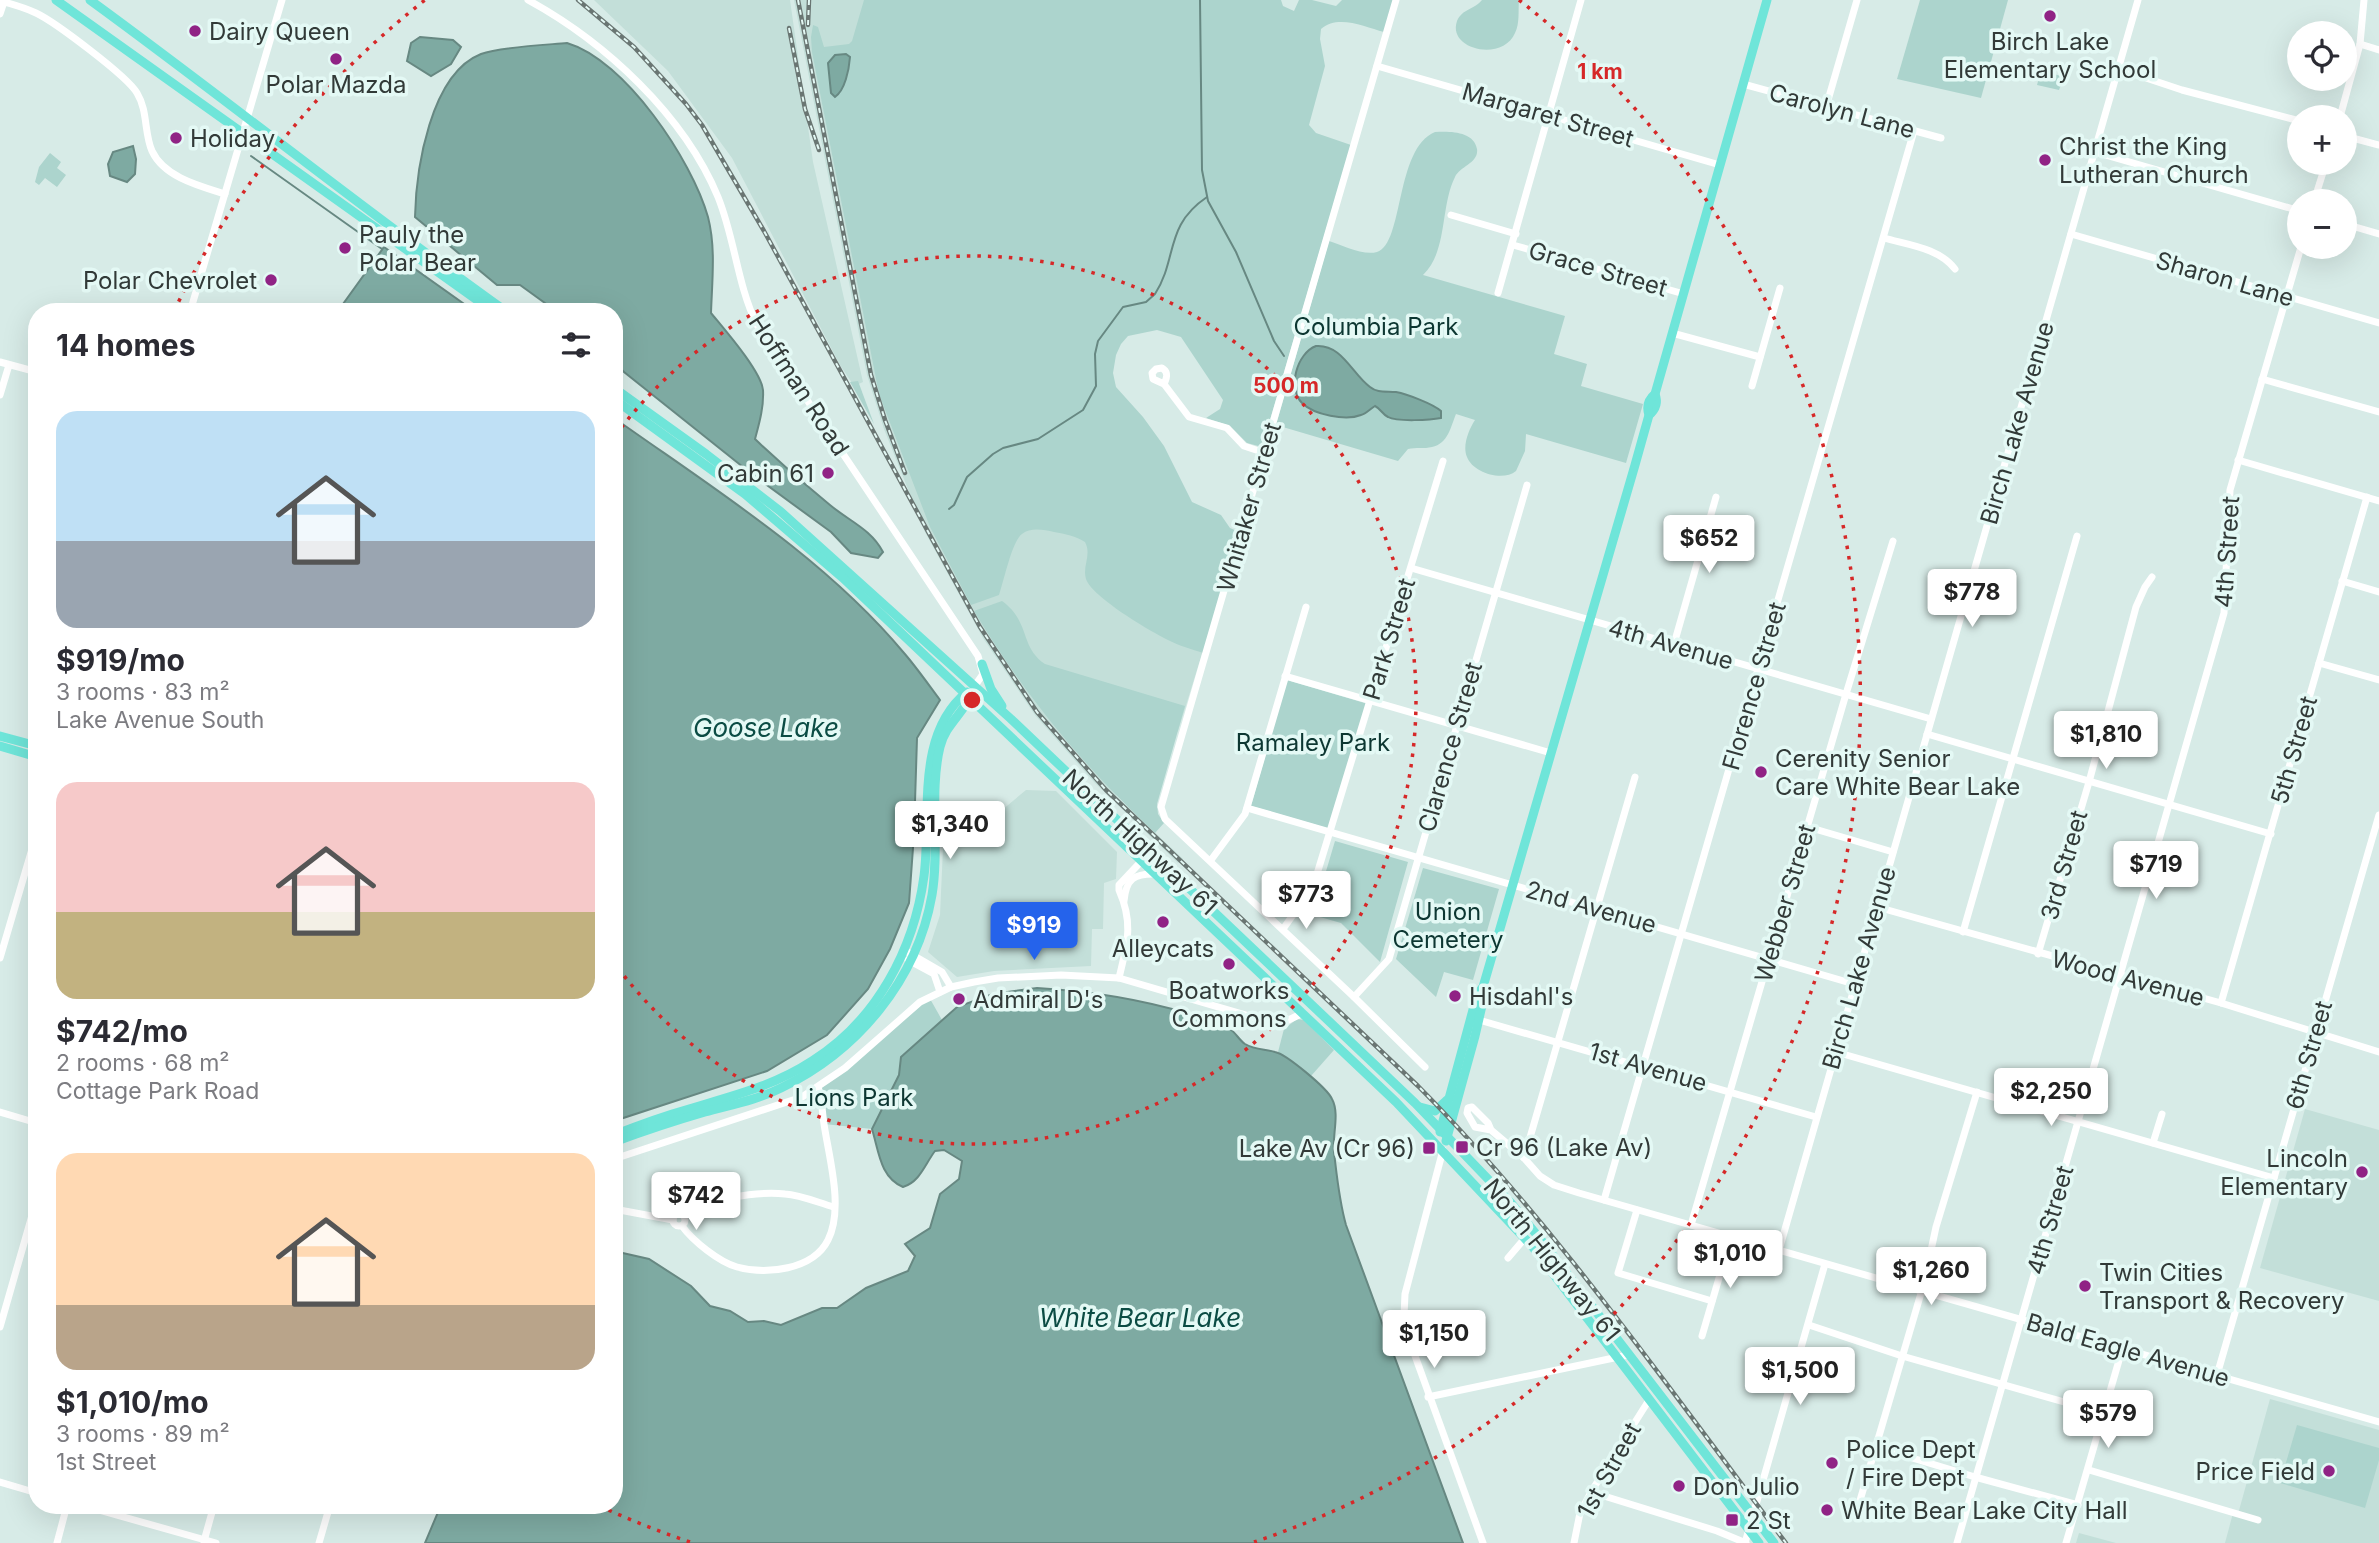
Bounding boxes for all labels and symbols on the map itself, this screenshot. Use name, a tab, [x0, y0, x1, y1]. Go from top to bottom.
marker: Birch Lake Elementary School	[2042, 8, 2058, 24]
place label: Dairy Queen	[209, 17, 350, 46]
marker: Dairy Queen	[187, 23, 203, 39]
place label: Birch Lake Elementary School	[1944, 27, 2156, 84]
marker: Polar Mazda	[328, 51, 344, 67]
text: 1 km	[1577, 59, 1623, 84]
place label: Polar Mazda	[266, 70, 406, 99]
street label: Margaret Street	[1459, 77, 1637, 153]
street label: Carolyn Lane	[1766, 78, 1918, 144]
place label: Holiday	[190, 124, 275, 153]
marker: Holiday	[168, 130, 184, 146]
place label: Christ the King Lutheran Church	[2059, 132, 2249, 189]
marker: Christ the King Lutheran Church	[2037, 152, 2053, 168]
place label: Pauly the Polar Bear	[359, 220, 476, 277]
street label: Grace Street	[1525, 235, 1671, 303]
marker: Pauly the Polar Bear	[337, 240, 353, 256]
street label: Sharon Lane	[2153, 245, 2297, 313]
place label: Polar Chevrolet	[83, 266, 257, 295]
marker: Polar Chevrolet	[263, 272, 279, 288]
street label: Hoffman Road	[743, 309, 855, 461]
park label: Columbia Park	[1293, 312, 1459, 341]
street label: Birch Lake Avenue	[1974, 318, 2060, 528]
text: 500 m	[1253, 373, 1319, 398]
street label: Whitaker Street	[1211, 419, 1287, 595]
place label: Cabin 61	[717, 459, 814, 488]
marker: Cabin 61	[820, 465, 836, 481]
street label: 4th Street	[2209, 495, 2245, 609]
pin: $652	[1668, 516, 1750, 575]
pin: $778	[1931, 570, 2013, 629]
street label: Park Street	[1357, 574, 1421, 703]
street label: Florence Street	[1716, 599, 1792, 773]
street label: 4th Avenue	[1605, 612, 1737, 676]
street label: Clarence Street	[1412, 658, 1488, 835]
centre of rings	[960, 688, 984, 712]
street label: 5th Street	[2265, 692, 2323, 807]
water label: Goose Lake	[693, 712, 839, 743]
pin: $1,810	[2049, 712, 2163, 771]
park label: Ramaley Park	[1236, 728, 1390, 757]
place label: Cerenity Senior Care White Bear Lake	[1775, 744, 2020, 801]
street label: North Highway 61	[1057, 763, 1223, 921]
marker: Cerenity Senior Care White Bear Lake	[1753, 764, 1769, 780]
pin: $1,340	[893, 802, 1007, 861]
street label: 3rd Street	[2035, 807, 2093, 923]
street label: Webber Street	[1749, 820, 1821, 985]
pin: $719	[2115, 842, 2197, 901]
street label: Birch Lake Avenue	[1816, 863, 1902, 1073]
pin: $773	[1265, 872, 1347, 931]
street label: 2nd Avenue	[1522, 875, 1660, 939]
park label: Union Cemetery	[1392, 897, 1504, 954]
pin: $919	[993, 902, 1075, 962]
marker: Alleycats	[1155, 914, 1171, 930]
place label: Alleycats	[1112, 934, 1214, 963]
street label: Wood Avenue	[2048, 944, 2208, 1012]
marker: Boatworks Commons	[1221, 956, 1237, 972]
place label: Boatworks Commons	[1169, 976, 1289, 1033]
place label: Hisdahl's	[1469, 982, 1573, 1011]
place label: Admiral D's	[973, 985, 1103, 1014]
marker: Hisdahl's	[1447, 988, 1463, 1004]
marker: Admiral D's	[951, 991, 967, 1007]
street label: 6th Street	[2280, 997, 2338, 1113]
street label: 1st Avenue	[1586, 1036, 1710, 1098]
pin: $2,250	[1994, 1068, 2108, 1128]
park label: Lions Park	[795, 1083, 913, 1112]
place label: Cr 96 (Lake Av)	[1476, 1133, 1652, 1162]
place label: Lake Av (Cr 96)	[1239, 1134, 1415, 1163]
marker: Cr 96 (Lake Av)	[1454, 1139, 1470, 1155]
marker: Lake Av (Cr 96)	[1421, 1140, 1437, 1156]
place label: Lincoln Elementary	[2220, 1144, 2348, 1201]
street label: 4th Street	[2021, 1162, 2079, 1278]
marker: Lincoln Elementary	[2354, 1164, 2370, 1180]
pin: $742	[655, 1172, 737, 1232]
street label: North Highway 61	[1478, 1173, 1626, 1347]
pin: $1,010	[1673, 1230, 1787, 1290]
pin: $1,260	[1874, 1248, 1988, 1307]
place label: Twin Cities Transport & Recovery	[2099, 1258, 2344, 1315]
marker: Twin Cities Transport & Recovery	[2077, 1278, 2093, 1294]
water label: White Bear Lake	[1039, 1302, 1241, 1333]
street label: Bald Eagle Avenue	[2023, 1307, 2233, 1393]
pin: $1,150	[1377, 1310, 1491, 1370]
pin: $1,500	[1743, 1348, 1857, 1407]
pin: $579	[2067, 1390, 2149, 1450]
street label: 1st Street	[1571, 1417, 1647, 1523]
place label: Police Dept / Fire Dept	[1846, 1435, 1976, 1492]
marker: Police Dept / Fire Dept	[1824, 1455, 1840, 1471]
place label: Price Field	[2196, 1457, 2315, 1486]
marker: Price Field	[2321, 1463, 2337, 1479]
place label: Don Julio	[1693, 1472, 1800, 1501]
marker: Don Julio	[1671, 1478, 1687, 1494]
place label: White Bear Lake City Hall	[1841, 1496, 2127, 1525]
marker: White Bear Lake City Hall	[1819, 1502, 1835, 1518]
place label: 2 St	[1746, 1506, 1791, 1535]
marker: 2 St	[1724, 1512, 1740, 1528]

